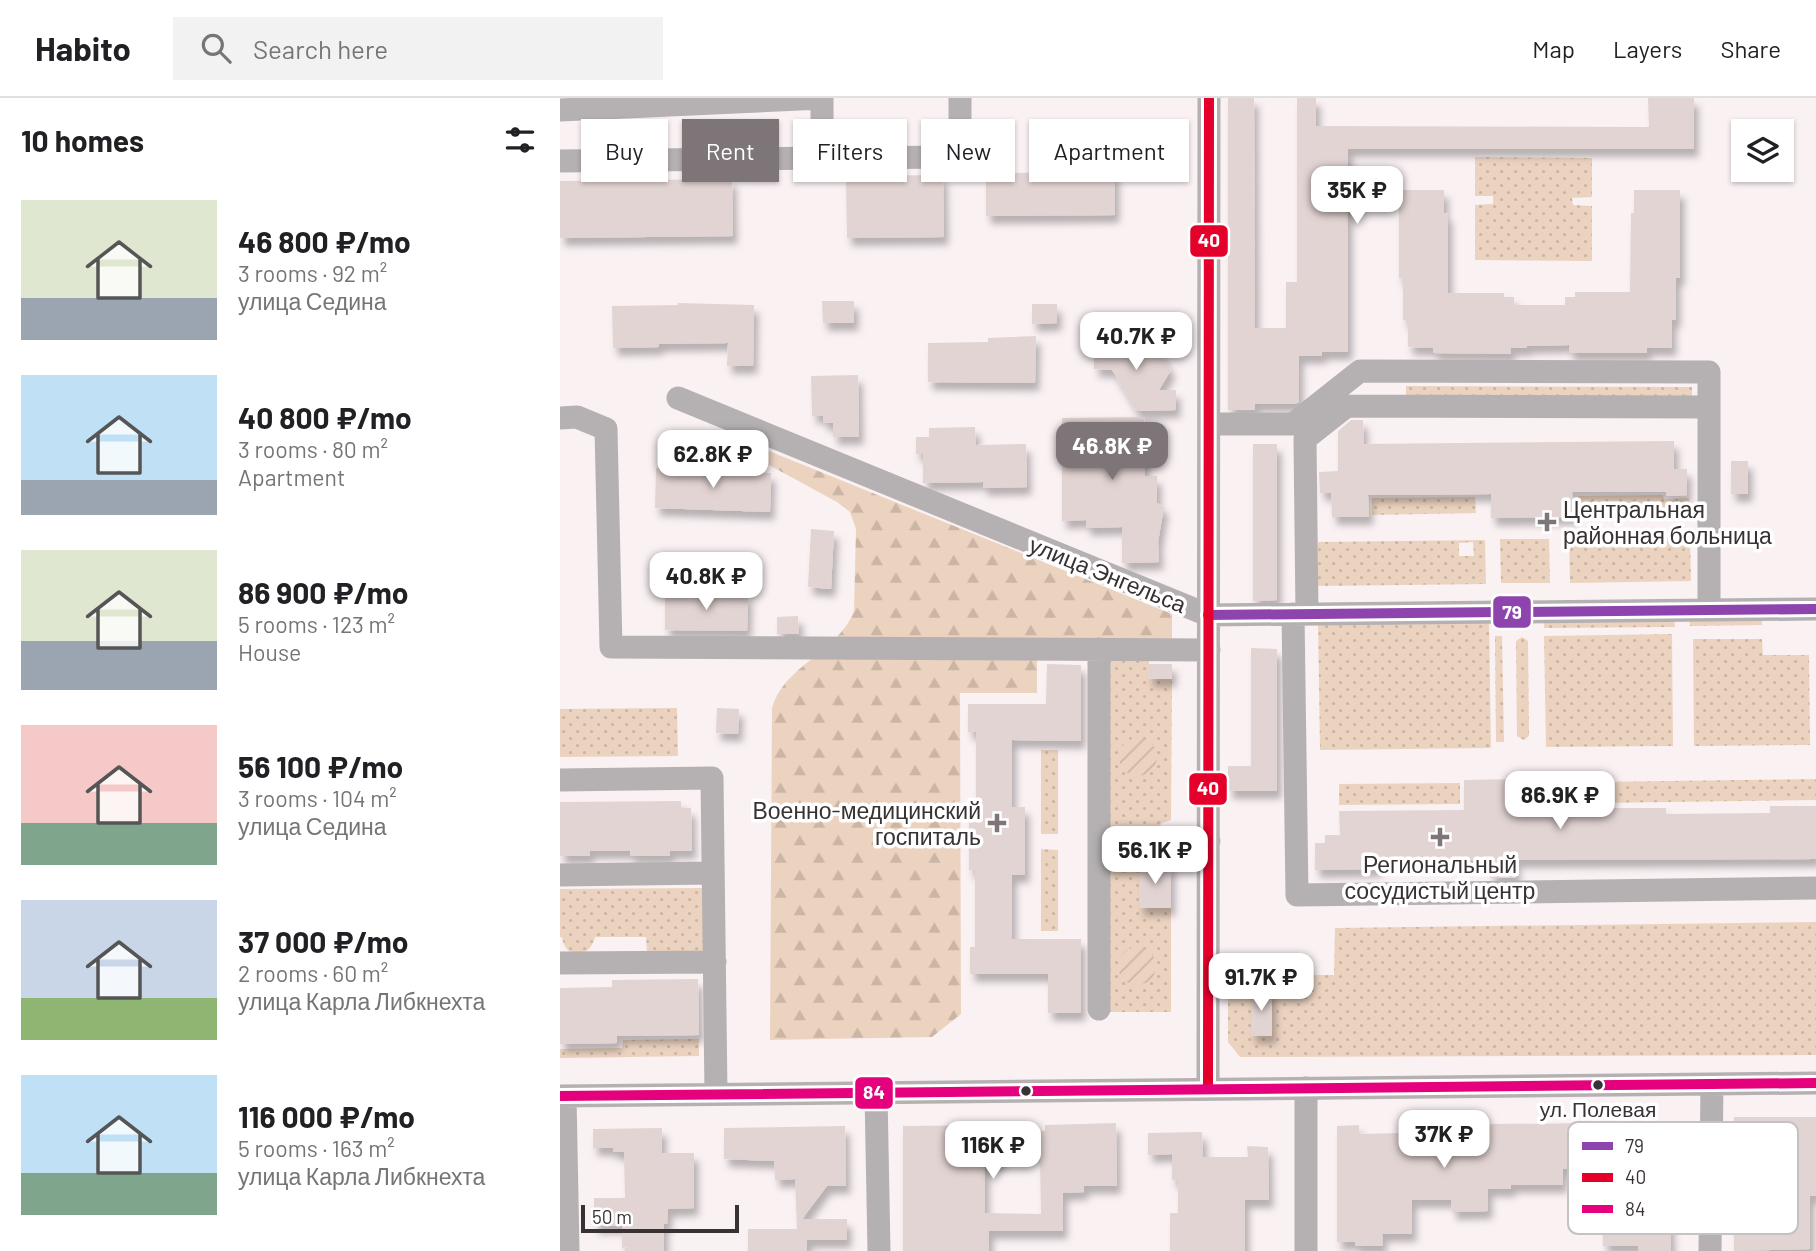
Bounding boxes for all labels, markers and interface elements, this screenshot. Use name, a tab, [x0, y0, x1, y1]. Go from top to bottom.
search box	[173, 17, 663, 80]
text: Habito	[35, 28, 131, 68]
icon: search	[197, 29, 235, 67]
text: Search here	[253, 33, 388, 64]
text: Map	[1532, 34, 1575, 63]
text: Layers	[1613, 34, 1682, 63]
text: Share	[1720, 34, 1781, 63]
chip: Buy	[581, 119, 668, 182]
chip: Rent	[682, 119, 779, 182]
chip: Filters	[793, 119, 907, 182]
chip: New	[921, 119, 1015, 182]
chip: Apartment	[1029, 119, 1189, 182]
map controls	[1731, 119, 1794, 182]
button: layers	[1731, 119, 1794, 182]
icon: filters	[501, 121, 539, 159]
text: 10 homes	[21, 122, 144, 158]
pin: 35K ₽	[1308, 166, 1406, 226]
text: 35K ₽	[1327, 175, 1387, 203]
text: 46 800 ₽/mo	[238, 223, 411, 259]
line badge: 40	[1189, 224, 1229, 258]
icon: home	[77, 228, 161, 312]
text: 40	[1198, 228, 1220, 251]
text: 3 rooms · 92 m²	[238, 259, 387, 287]
text: улица Седина	[238, 287, 387, 315]
pin: 40.7K ₽	[1071, 313, 1201, 372]
text: 40.7K ₽	[1096, 321, 1176, 349]
text: 40 800 ₽/mo	[238, 399, 412, 435]
icon: home	[77, 403, 161, 487]
pin: 46.8K ₽	[1047, 422, 1177, 482]
pin: 62.8K ₽	[648, 430, 778, 490]
text: 46.8K ₽	[1072, 431, 1152, 459]
text: 3 rooms · 80 m²	[238, 435, 388, 463]
text: 62.8K ₽	[673, 439, 753, 467]
text: Apartment	[238, 463, 345, 491]
place label: Центральная районная больница	[1563, 495, 1772, 549]
marker: Центральная районная больница	[1537, 512, 1557, 532]
street label: улица Энгельса	[1025, 530, 1191, 618]
pin: 40.8K ₽	[641, 552, 771, 612]
text: 40.8K ₽	[666, 561, 746, 589]
text: 86 900 ₽/mo	[238, 574, 409, 610]
icon: home	[77, 578, 161, 662]
line badge: 79	[1492, 595, 1532, 629]
text: 79	[1502, 600, 1522, 623]
text: 5 rooms · 123 m²	[238, 610, 395, 638]
text: House	[238, 638, 301, 666]
text: 56 100 ₽/mo	[238, 748, 403, 784]
icon: home	[77, 753, 161, 837]
line badge: 40	[1188, 772, 1228, 806]
pin: 86.9K ₽	[1495, 772, 1625, 831]
text: 40	[1197, 776, 1219, 799]
text: 86.9K ₽	[1521, 780, 1599, 808]
text: 3 rooms · 104 m²	[238, 784, 397, 812]
place label: Военно-медицинский госпиталь	[752, 796, 981, 850]
text: улица Седина	[238, 812, 387, 840]
marker: Военно-медицинский госпиталь	[987, 813, 1007, 833]
pin: 56.1K ₽	[1090, 826, 1220, 886]
marker: Региональный сосудистый центр	[1430, 827, 1450, 847]
text: 56.1K ₽	[1118, 835, 1192, 863]
place label: Региональный сосудистый центр	[1345, 850, 1535, 904]
text: 37 000 ₽/mo	[238, 923, 408, 959]
icon: home	[77, 928, 161, 1012]
pin: 91.7K ₽	[1196, 954, 1326, 1013]
text: 2 rooms · 60 m²	[238, 959, 388, 987]
text: 91.7K ₽	[1225, 962, 1297, 990]
text: улица Карла Либкнехта	[238, 987, 485, 1015]
line badge: 84	[854, 1076, 894, 1110]
marker: ул. Полевая	[1591, 1078, 1605, 1092]
text: 84	[863, 1080, 885, 1103]
unlabelled marker	[1019, 1084, 1033, 1098]
place label: ул. Полевая	[1540, 1096, 1656, 1121]
text: 116 000 ₽/mo	[238, 1098, 415, 1134]
icon: home	[77, 1103, 161, 1187]
pin: 37K ₽	[1395, 1110, 1493, 1170]
text: 37K ₽	[1415, 1119, 1473, 1147]
pin: 116K ₽	[936, 1122, 1050, 1181]
legend	[1568, 1122, 1798, 1234]
text: 116K ₽	[961, 1130, 1025, 1158]
text: 5 rooms · 163 m²	[238, 1134, 395, 1162]
text: 79	[1625, 1134, 1644, 1157]
text: улица Карла Либкнехта	[238, 1162, 485, 1190]
text: 40	[1625, 1165, 1646, 1188]
text: 84	[1625, 1197, 1645, 1220]
scale bar	[581, 1202, 738, 1234]
text: 50 m	[592, 1205, 632, 1228]

